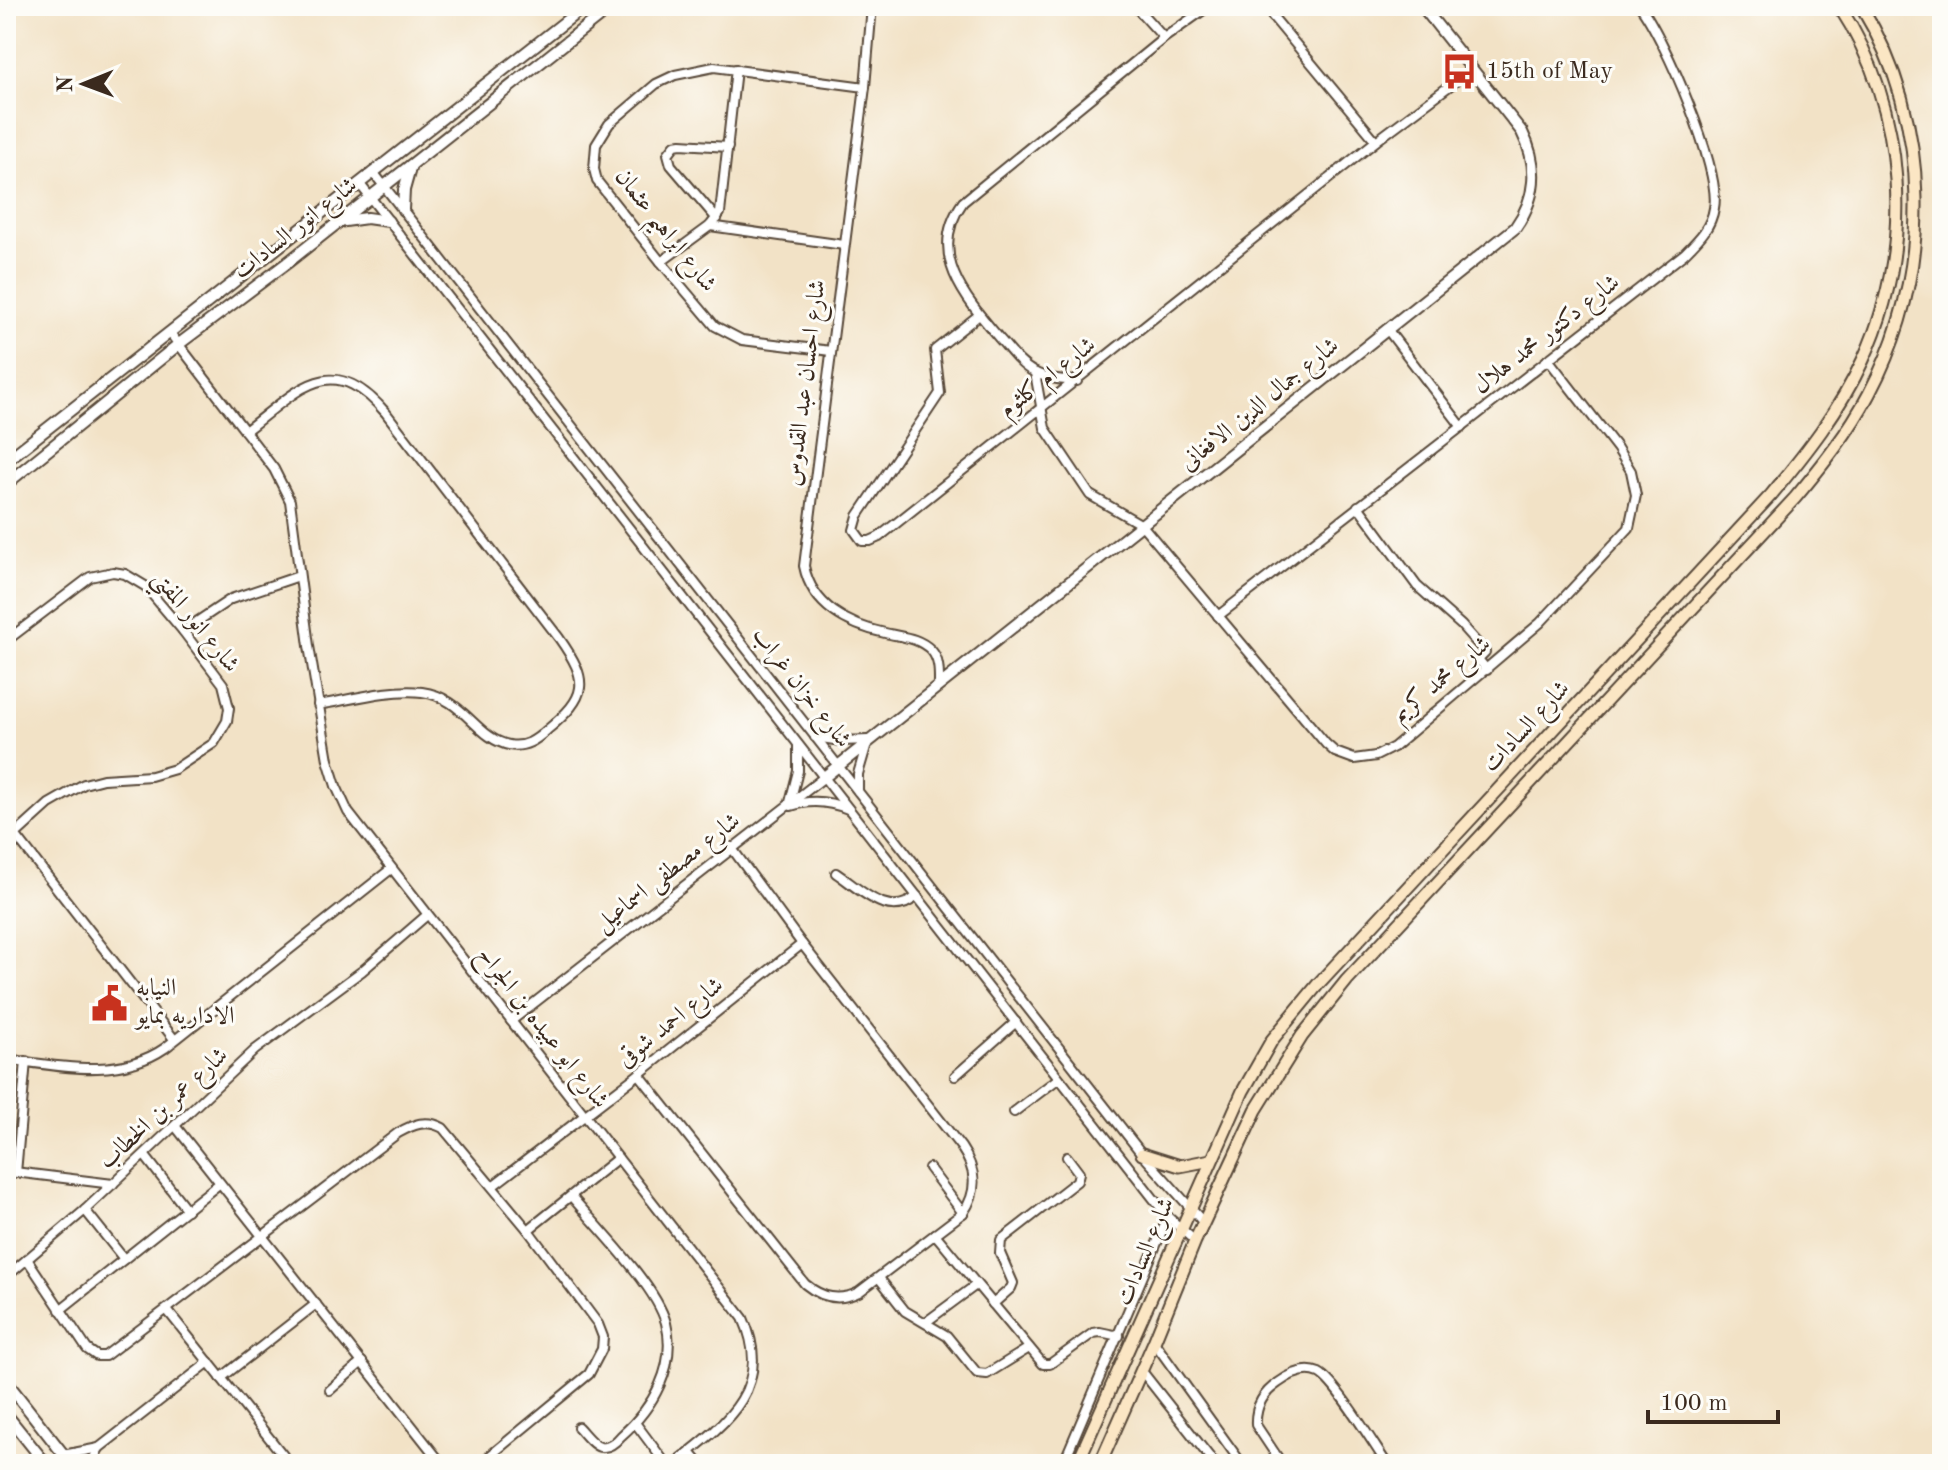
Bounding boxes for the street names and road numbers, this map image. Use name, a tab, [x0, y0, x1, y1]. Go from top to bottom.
street label: شارع ابراهيم عثمان	[602, 165, 720, 303]
street label: شارع انور السادات	[230, 174, 366, 289]
street label: شارع دكتور محمد هلال	[1469, 270, 1628, 404]
street label: شارع احسان عبد القدوس	[781, 279, 837, 488]
street label: شارع ام كلثوم	[995, 332, 1105, 428]
street label: شارع جمال الدين الافغانى	[1176, 334, 1348, 481]
street label: شارع انور المفتي	[141, 567, 243, 682]
street label: شارع خزان غراب	[742, 623, 855, 756]
street label: شارع محمد كريم	[1386, 630, 1500, 733]
street label: شارع السادات	[1479, 677, 1579, 781]
street label: شارع مصطفى اسماعيل	[591, 809, 749, 942]
street label: شارع ابو عبيده بن الجراح	[466, 943, 612, 1118]
street label: شارع احمد شوقى	[613, 973, 732, 1077]
street label: شارع عمر بن الخطاب	[95, 1044, 237, 1179]
street label: شارع السادات	[1112, 1194, 1185, 1312]

